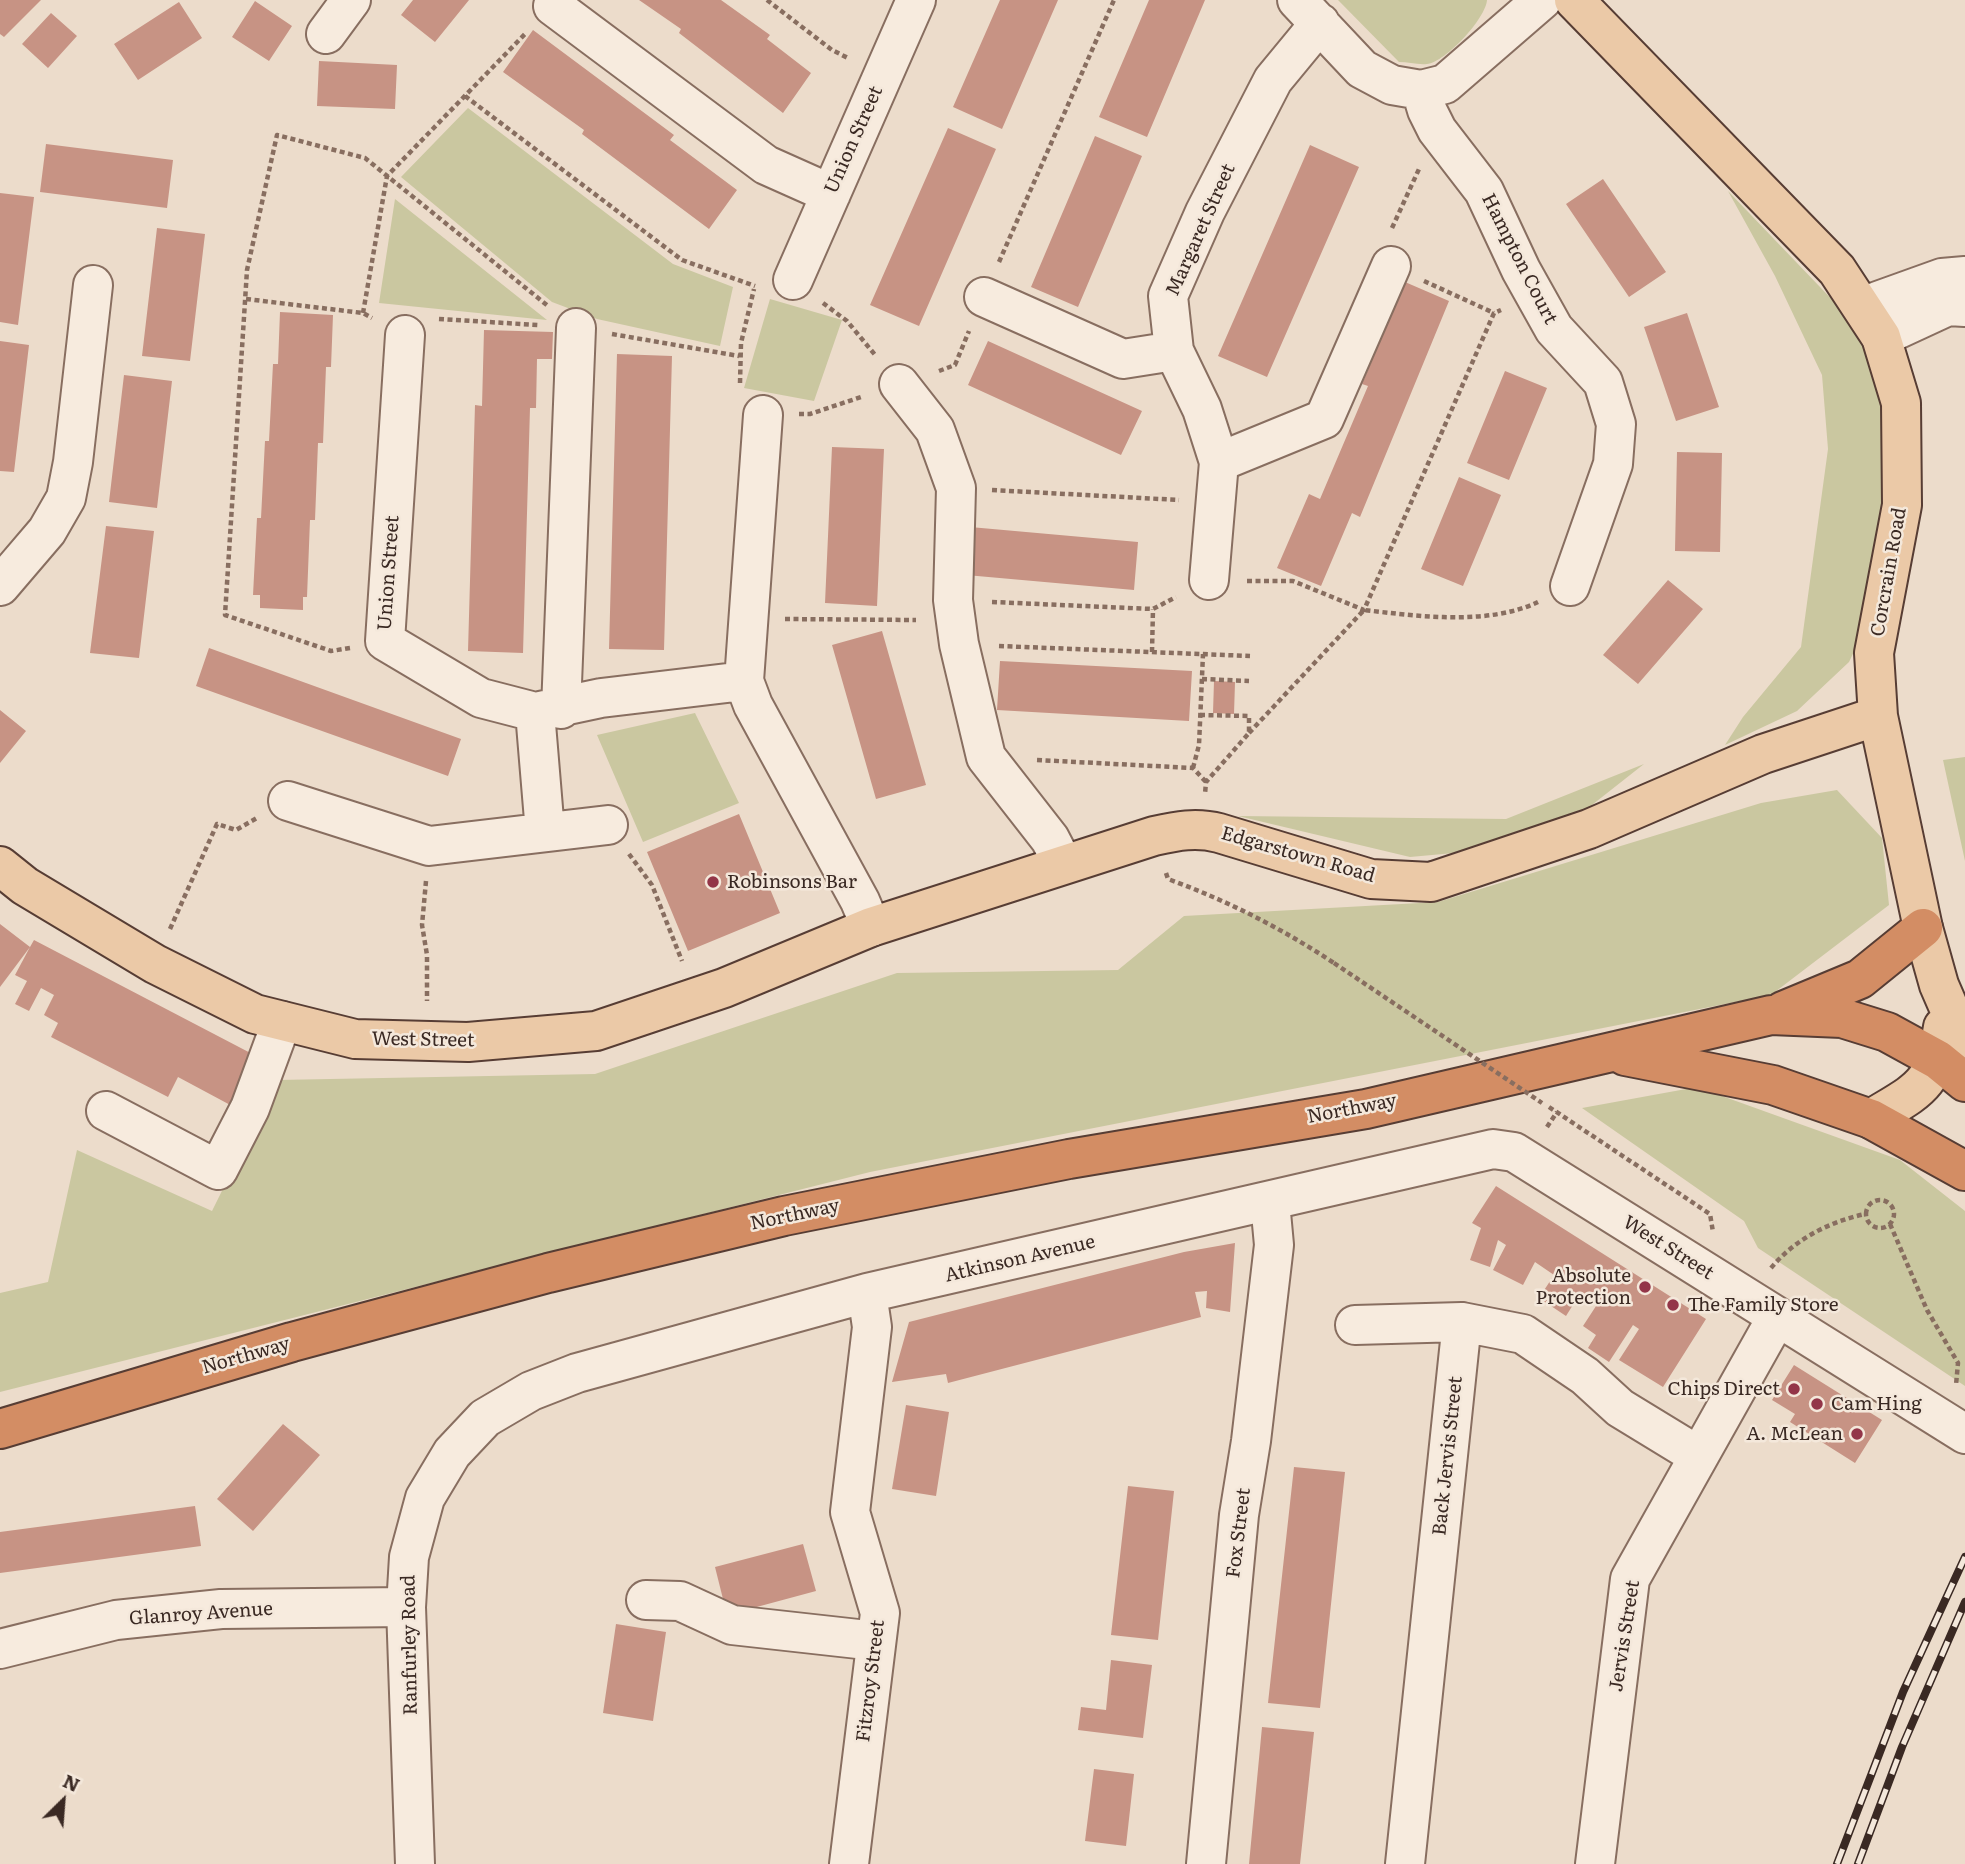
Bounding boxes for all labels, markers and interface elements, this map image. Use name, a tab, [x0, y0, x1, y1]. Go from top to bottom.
street label: Union Street	[820, 83, 888, 197]
street label: Margaret Street	[1162, 160, 1240, 300]
street label: Hampton Court	[1476, 190, 1562, 328]
street label: Corcrain Road	[1866, 506, 1912, 638]
street label: Union Street	[374, 515, 404, 631]
street label: Edgarstown Road	[1218, 822, 1378, 888]
place label: Robinsons Bar	[727, 871, 857, 893]
marker: Robinsons Bar	[705, 874, 721, 890]
street label: West Street	[371, 1028, 475, 1052]
street label: Northway	[1305, 1089, 1399, 1129]
street label: Northway	[748, 1194, 842, 1236]
street label: West Street	[1618, 1211, 1718, 1285]
street label: Atkinson Avenue	[943, 1231, 1097, 1287]
place label: Absolute Protection	[1535, 1265, 1631, 1309]
marker: Absolute Protection	[1637, 1279, 1653, 1295]
place label: The Family Store	[1687, 1294, 1839, 1316]
marker: The Family Store	[1665, 1297, 1681, 1313]
street label: Northway	[199, 1333, 293, 1379]
street label: Back Jervis Street	[1428, 1375, 1468, 1537]
place label: Chips Direct	[1668, 1378, 1780, 1400]
marker: Chips Direct	[1786, 1381, 1802, 1397]
place label: Cam Hing	[1831, 1393, 1922, 1415]
marker: Cam Hing	[1809, 1396, 1825, 1412]
place label: A. McLean	[1746, 1423, 1843, 1445]
marker: A. McLean	[1849, 1426, 1865, 1442]
street label: Fox Street	[1222, 1487, 1256, 1579]
street label: Ranfurley Road	[397, 1574, 423, 1716]
street label: Jervis Street	[1605, 1579, 1645, 1693]
street label: Glanroy Avenue	[128, 1598, 274, 1630]
street label: Fitzroy Street	[852, 1619, 890, 1743]
north arrow	[28, 1766, 98, 1836]
text: N	[59, 1766, 85, 1798]

